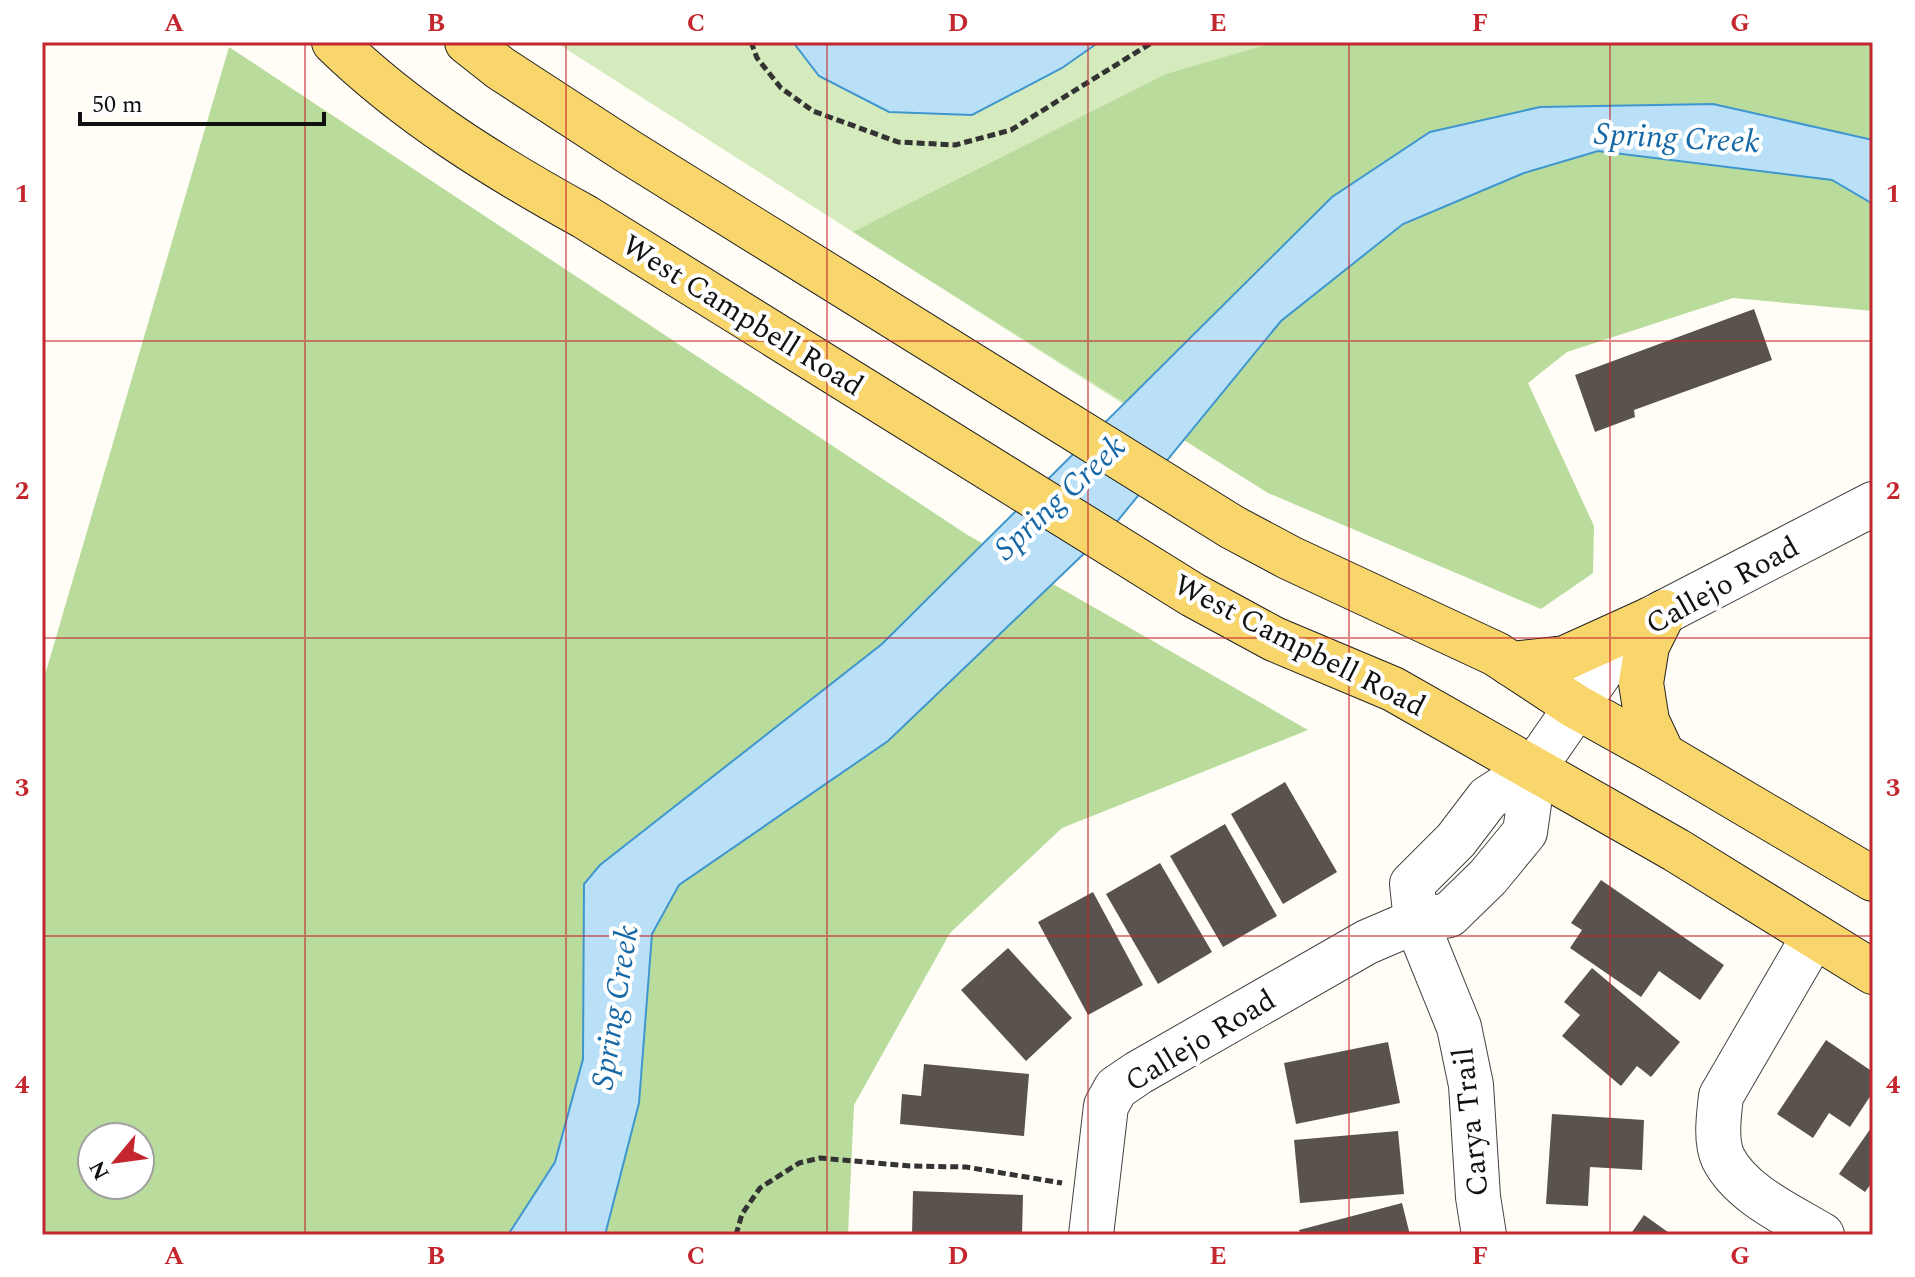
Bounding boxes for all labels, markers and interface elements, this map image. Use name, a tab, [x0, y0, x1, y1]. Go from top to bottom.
text: A	[164, 3, 184, 43]
text: B	[427, 3, 445, 43]
text: C	[687, 3, 705, 43]
text: D	[948, 3, 968, 43]
text: E	[1209, 3, 1227, 43]
text: F	[1472, 3, 1488, 43]
text: G	[1730, 3, 1750, 43]
scale bar	[80, 76, 324, 126]
text: 50 m	[92, 87, 143, 123]
water label: Spring Creek	[1593, 110, 1761, 167]
text: 1	[15, 174, 29, 214]
text: 1	[1886, 174, 1900, 214]
street label: West Campbell Road	[613, 223, 872, 409]
water label: Spring Creek	[983, 424, 1137, 573]
text: 2	[15, 471, 29, 511]
text: 2	[1886, 471, 1900, 511]
street label: Callejo Road	[1637, 525, 1808, 647]
street label: West Campbell Road	[1165, 562, 1434, 729]
text: 3	[15, 768, 29, 808]
text: 3	[1886, 768, 1900, 808]
water label: Spring Creek	[578, 922, 653, 1093]
street label: Callejo Road	[1116, 978, 1285, 1104]
street label: Carya Trail	[1440, 1045, 1502, 1199]
text: 4	[15, 1065, 30, 1105]
text: 4	[1886, 1065, 1901, 1105]
north arrow	[76, 1121, 156, 1201]
text: N	[81, 1154, 119, 1186]
text: A	[164, 1236, 184, 1276]
text: B	[427, 1236, 445, 1276]
text: C	[687, 1236, 705, 1276]
text: D	[948, 1236, 968, 1276]
text: E	[1209, 1236, 1227, 1276]
text: F	[1472, 1236, 1488, 1276]
text: G	[1730, 1236, 1750, 1276]

